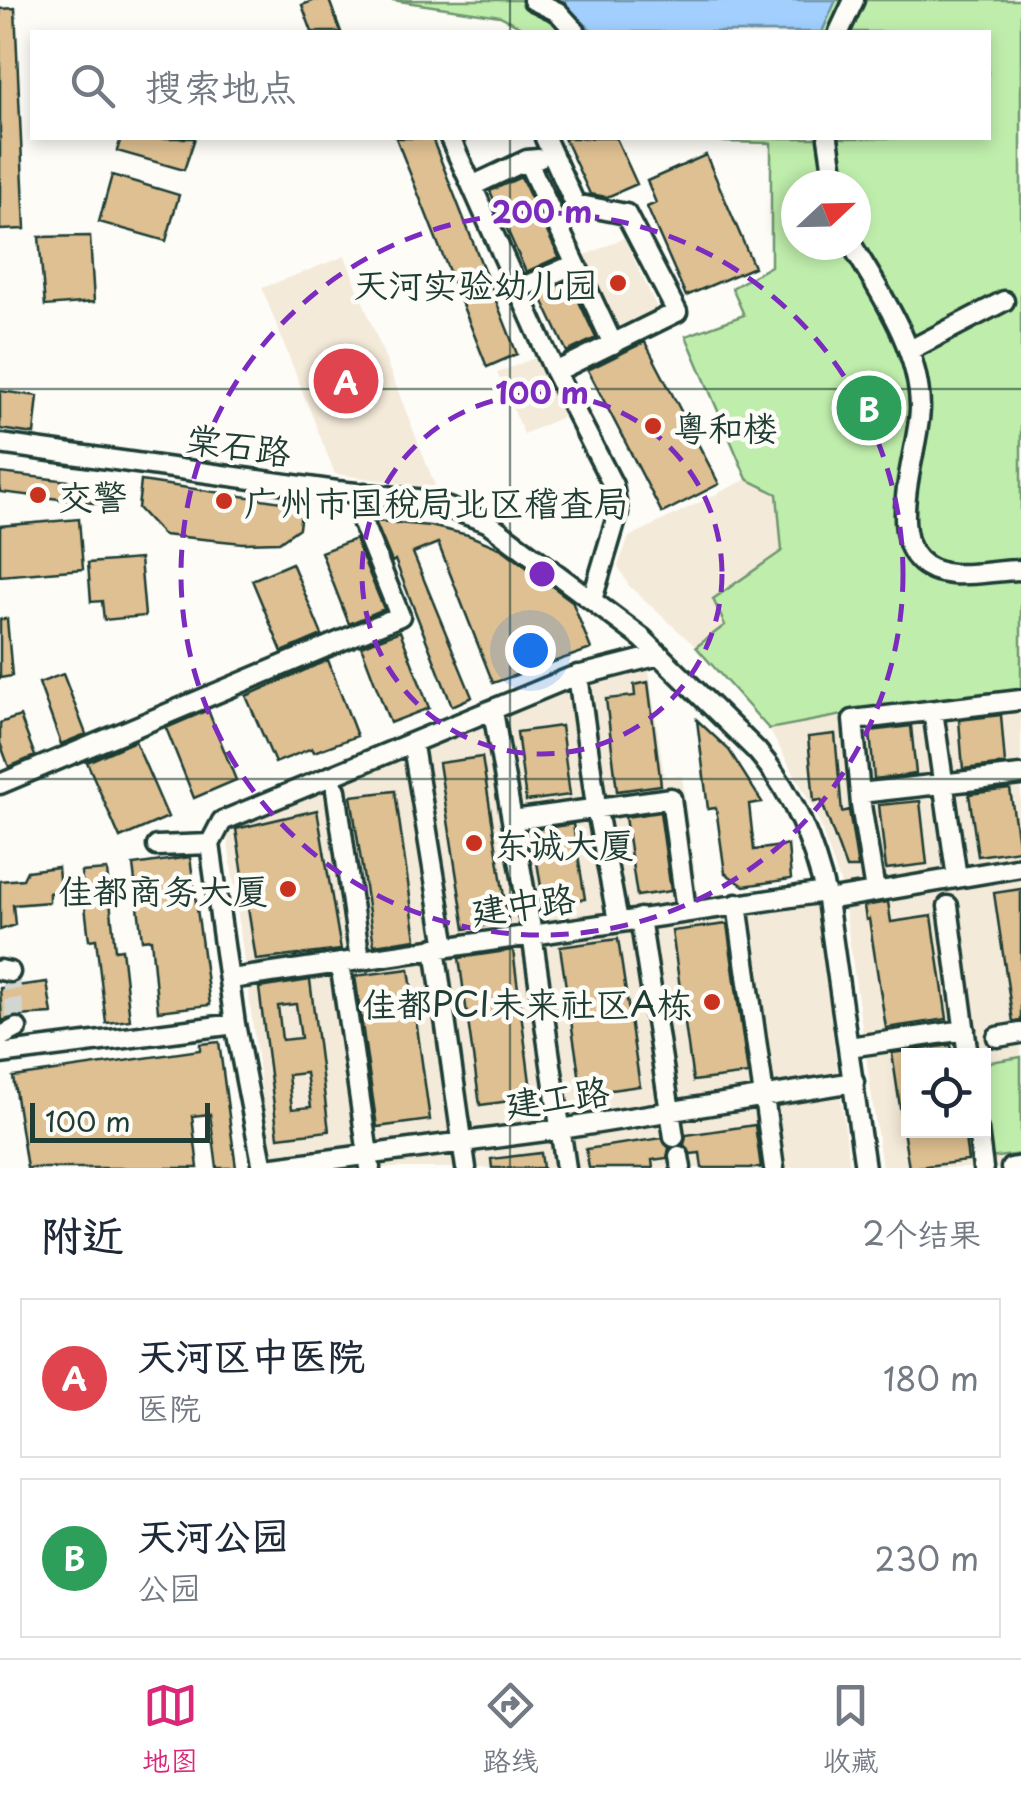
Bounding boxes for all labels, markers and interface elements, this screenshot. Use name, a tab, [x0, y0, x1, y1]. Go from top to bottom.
search box	[30, 30, 991, 140]
text: 搜索地点	[145, 57, 297, 114]
icon: search	[65, 58, 120, 113]
north arrow	[781, 170, 871, 260]
text: 200 m	[492, 188, 592, 233]
place label: 天河实验幼儿园	[353, 257, 598, 310]
marker: 天河实验幼儿园	[607, 272, 629, 294]
pin: A	[314, 344, 378, 418]
text: 100 m	[495, 369, 589, 414]
pin: B	[836, 370, 902, 446]
place label: 粤和楼	[673, 400, 778, 453]
street label: 棠石路	[183, 410, 295, 478]
marker: 粤和楼	[642, 415, 664, 437]
place label: 交警	[58, 469, 128, 522]
place label: 广州市国税局北区稽查局	[244, 475, 629, 528]
marker: 交警	[27, 484, 49, 506]
marker: 广州市国税局北区稽查局	[213, 490, 235, 512]
centre of rings	[524, 556, 560, 592]
your location	[505, 625, 556, 676]
place label: 东诚大厦	[494, 817, 634, 870]
marker: 东诚大厦	[463, 832, 485, 854]
place label: 佳都商务大厦	[58, 863, 268, 916]
street label: 建中路	[467, 869, 579, 937]
marker: 佳都商务大厦	[277, 878, 299, 900]
place label: 佳都PCI未来社区A栋	[362, 976, 692, 1029]
marker: 佳都PCI未来社区A栋	[701, 991, 723, 1013]
map controls	[901, 1048, 991, 1138]
button: locate	[901, 1048, 991, 1138]
street label: 建工路	[501, 1062, 613, 1130]
scale bar	[30, 1098, 210, 1142]
text: 100 m	[45, 1099, 131, 1142]
text: 附近	[40, 1202, 124, 1265]
text: 2个结果	[862, 1209, 981, 1257]
text: 天河区中医院	[137, 1326, 365, 1383]
text: A	[62, 1354, 87, 1402]
text: 180 m	[883, 1354, 979, 1402]
text: 医院	[137, 1383, 201, 1431]
text: 天河公园	[137, 1506, 289, 1563]
text: B	[64, 1534, 85, 1582]
text: 230 m	[874, 1534, 979, 1582]
text: 公园	[137, 1563, 201, 1611]
tab: 地图	[142, 1678, 198, 1781]
tab: 路线	[482, 1678, 539, 1781]
tab: 收藏	[823, 1678, 879, 1781]

